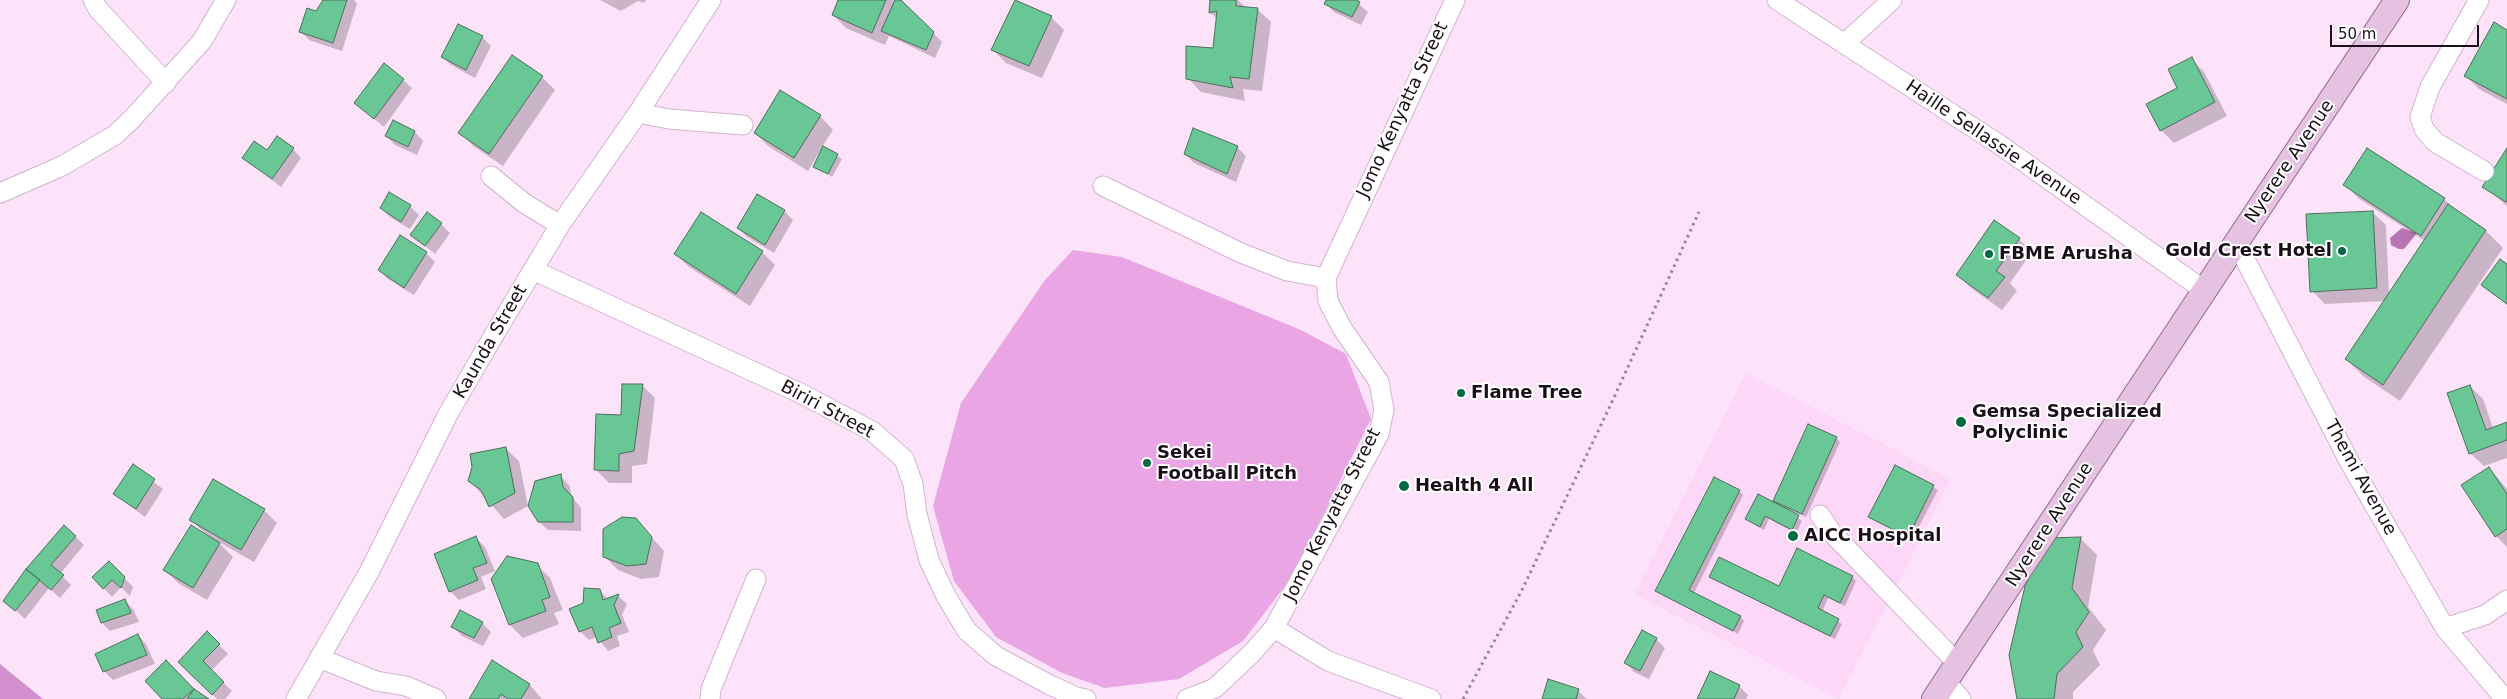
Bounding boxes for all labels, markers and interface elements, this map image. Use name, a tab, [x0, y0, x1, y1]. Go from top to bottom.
scale bar	[2332, 15, 2481, 47]
street label: Jomo Kenyatta Street	[1353, 19, 1453, 201]
text: 50 m	[2338, 25, 2376, 43]
street label: Haille Sellassie Avenue	[1901, 76, 2085, 210]
street label: Nyerere Avenue	[2241, 96, 2339, 228]
place label: Gold Crest Hotel	[2165, 240, 2332, 262]
place label: FBME Arusha	[1999, 243, 2133, 265]
marker: Gold Crest Hotel	[2336, 245, 2348, 257]
marker: FBME Arusha	[1983, 248, 1995, 260]
street label: Kaunda Street	[450, 281, 532, 403]
street label: Biriri Street	[777, 376, 877, 444]
place label: Flame Tree	[1471, 382, 1582, 404]
marker: Flame Tree	[1455, 387, 1467, 399]
place label: Gemsa Specialized Polyclinic	[1972, 401, 2162, 444]
marker: Gemsa Specialized Polyclinic	[1954, 415, 1968, 429]
street label: Themi Avenue	[2319, 417, 2401, 539]
street label: Jomo Kenyatta Street	[1280, 425, 1386, 605]
place label: Sekei Football Pitch	[1157, 442, 1297, 484]
marker: Sekei Football Pitch	[1141, 457, 1153, 469]
street label: Nyerere Avenue	[2002, 459, 2098, 591]
place label: Health 4 All	[1415, 475, 1533, 497]
marker: Health 4 All	[1397, 479, 1411, 493]
place label: AICC Hospital	[1804, 525, 1941, 547]
marker: AICC Hospital	[1786, 529, 1800, 543]

